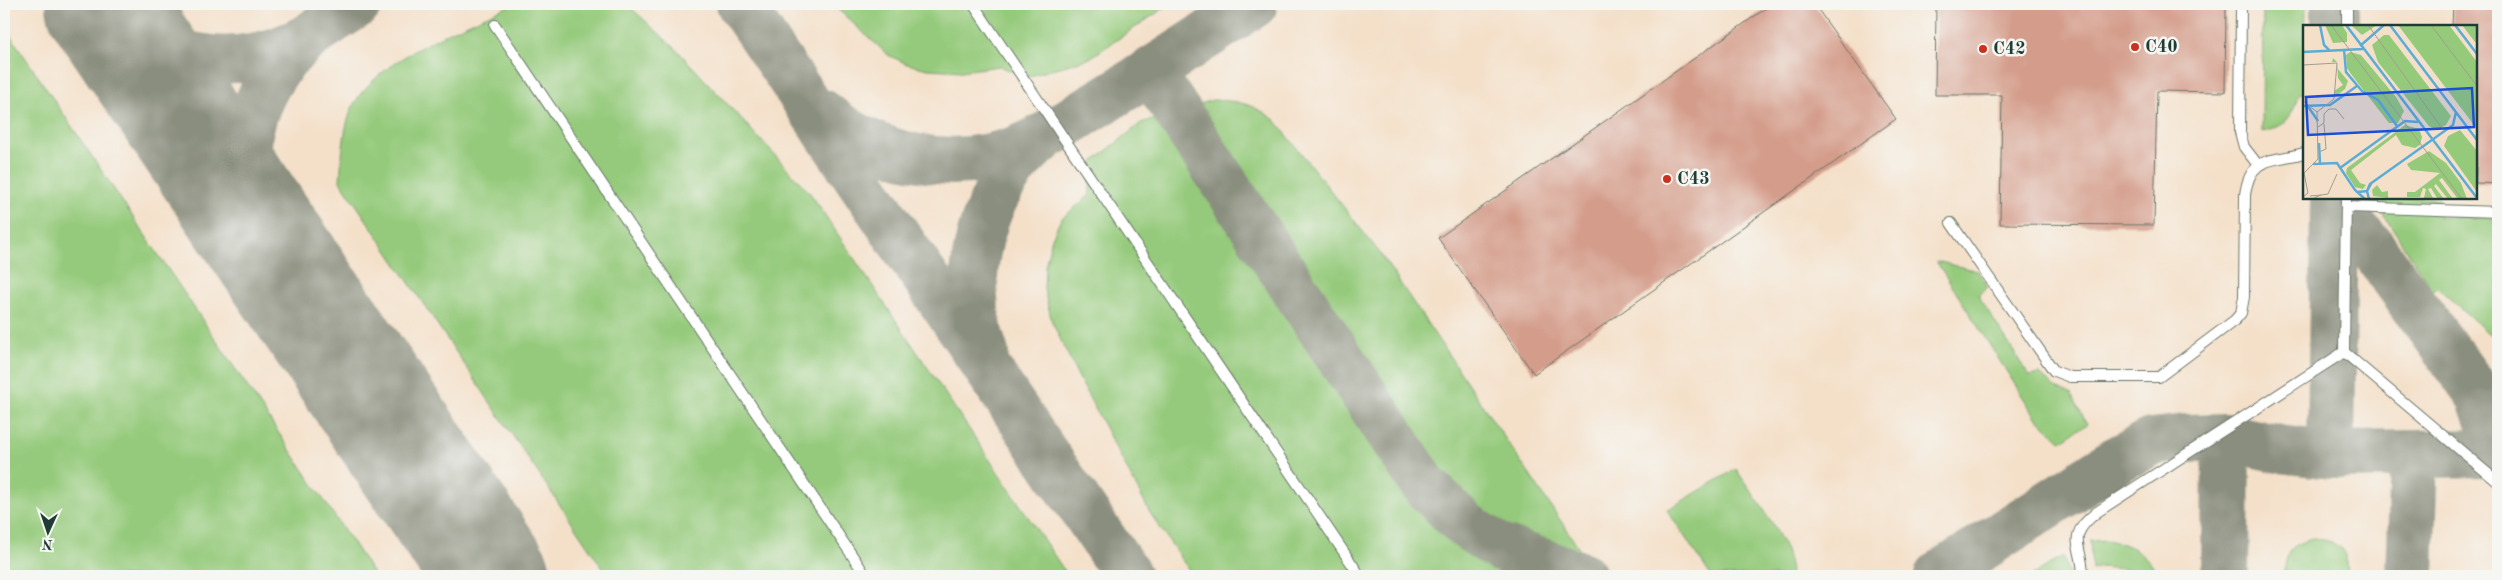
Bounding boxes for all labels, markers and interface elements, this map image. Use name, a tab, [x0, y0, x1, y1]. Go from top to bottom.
inset map	[2303, 25, 2477, 199]
place label: C40	[2145, 38, 2178, 56]
place label: C42	[1993, 40, 2026, 58]
marker: C40	[2129, 41, 2141, 53]
marker: C42	[1977, 43, 1989, 55]
place label: C43	[1677, 170, 1710, 188]
marker: C43	[1661, 173, 1673, 185]
north arrow	[22, 508, 72, 558]
text: N	[41, 537, 53, 551]

